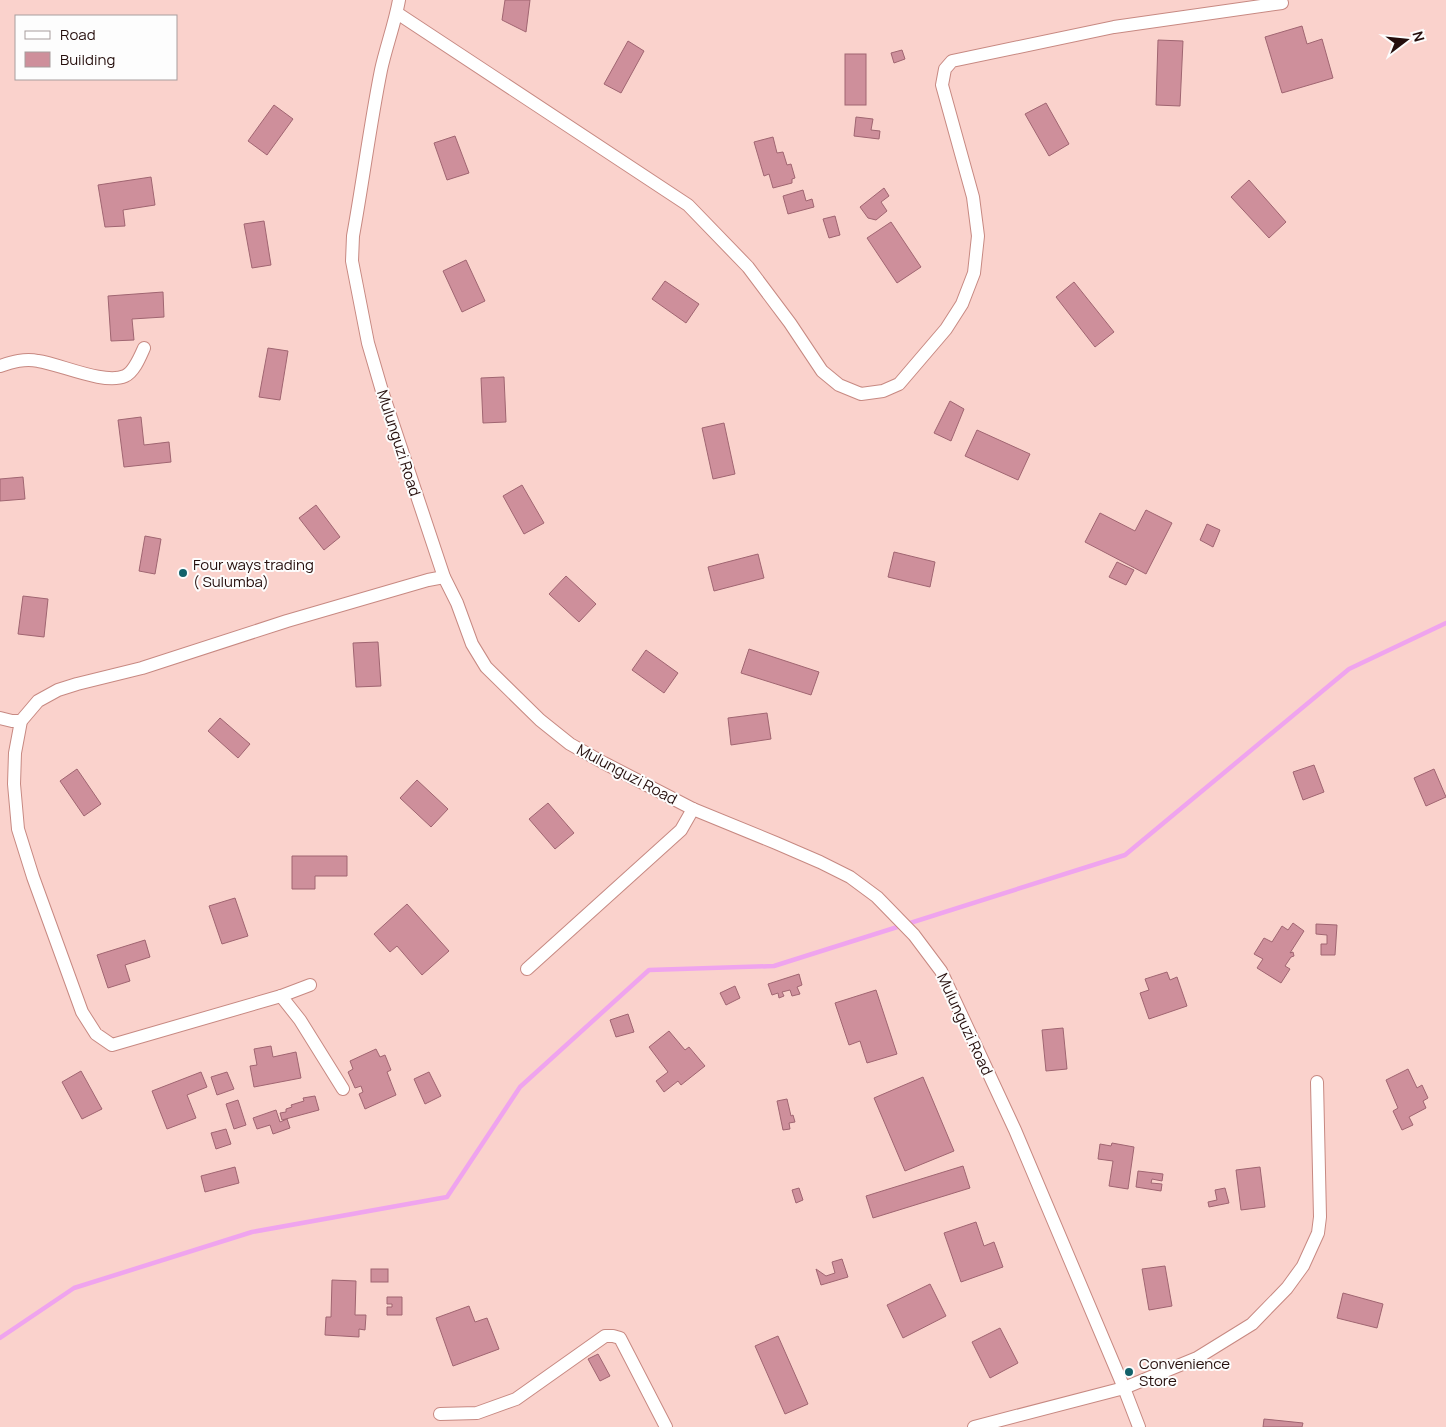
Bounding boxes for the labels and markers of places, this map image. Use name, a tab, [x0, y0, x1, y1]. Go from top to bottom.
place label: Four ways trading ( Sulumba)	[193, 554, 314, 592]
marker: Four ways trading ( Sulumba)	[177, 567, 189, 579]
place label: Convenience Store	[1139, 1353, 1230, 1391]
marker: Convenience Store	[1123, 1366, 1135, 1378]

